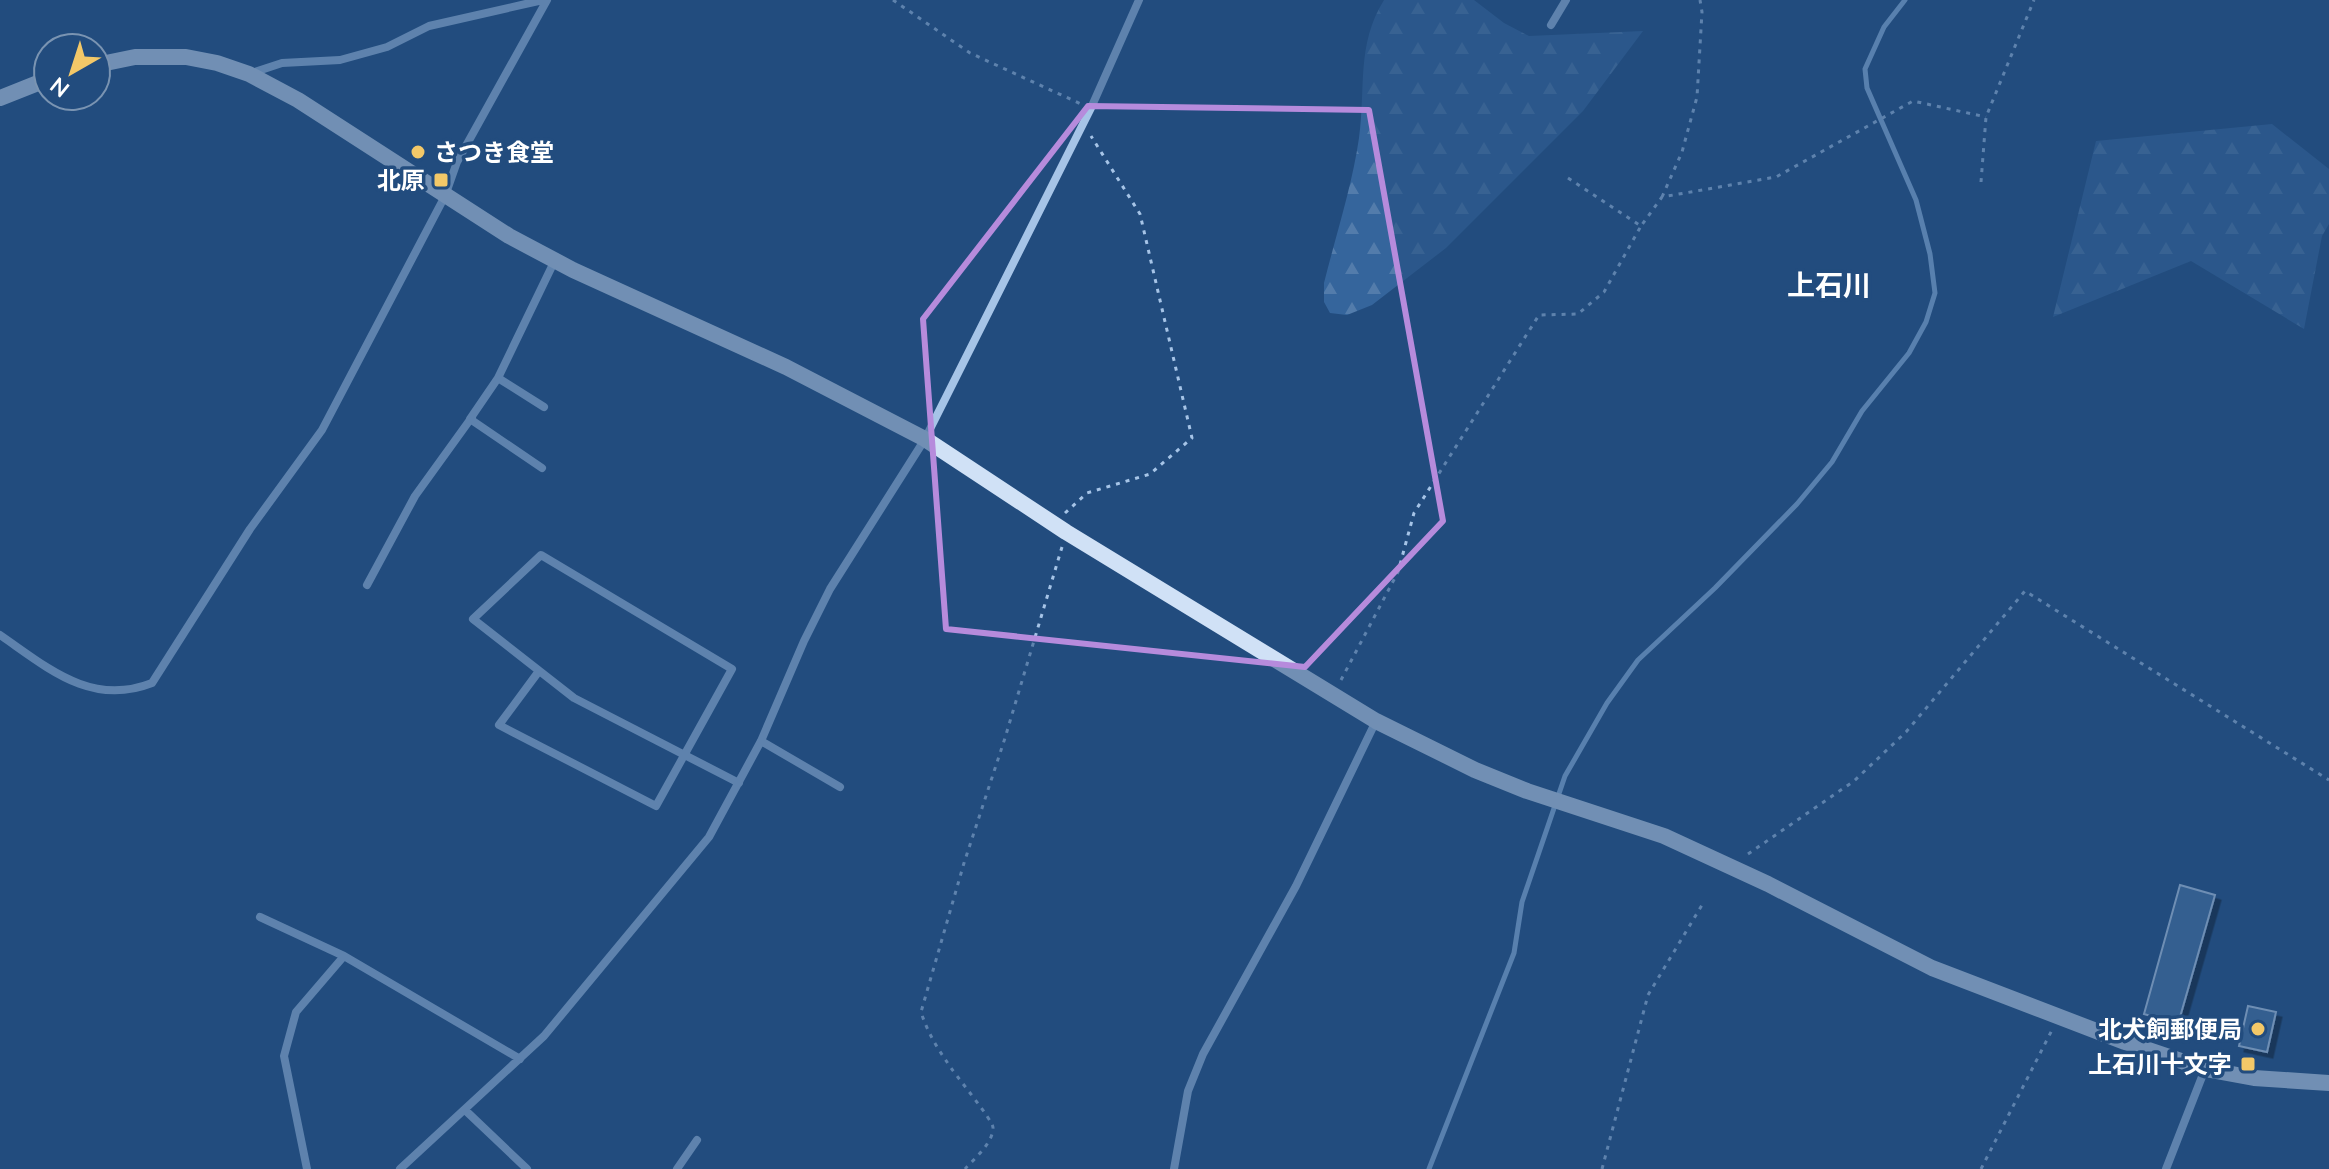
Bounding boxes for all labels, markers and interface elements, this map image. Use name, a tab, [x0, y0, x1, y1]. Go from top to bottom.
north arrow	[32, 32, 112, 112]
text: N	[44, 71, 75, 104]
place label: さつき食堂	[434, 137, 554, 167]
marker: さつき食堂	[409, 143, 427, 161]
place label: 北原	[377, 165, 425, 195]
marker: 北原	[432, 171, 450, 189]
district label: 上石川	[1787, 267, 1871, 302]
place label: 北犬飼郵便局	[2098, 1014, 2242, 1044]
marker: 北犬飼郵便局	[2249, 1020, 2267, 1038]
place label: 上石川十文字	[2088, 1049, 2232, 1079]
marker: 上石川十文字	[2239, 1055, 2257, 1073]

